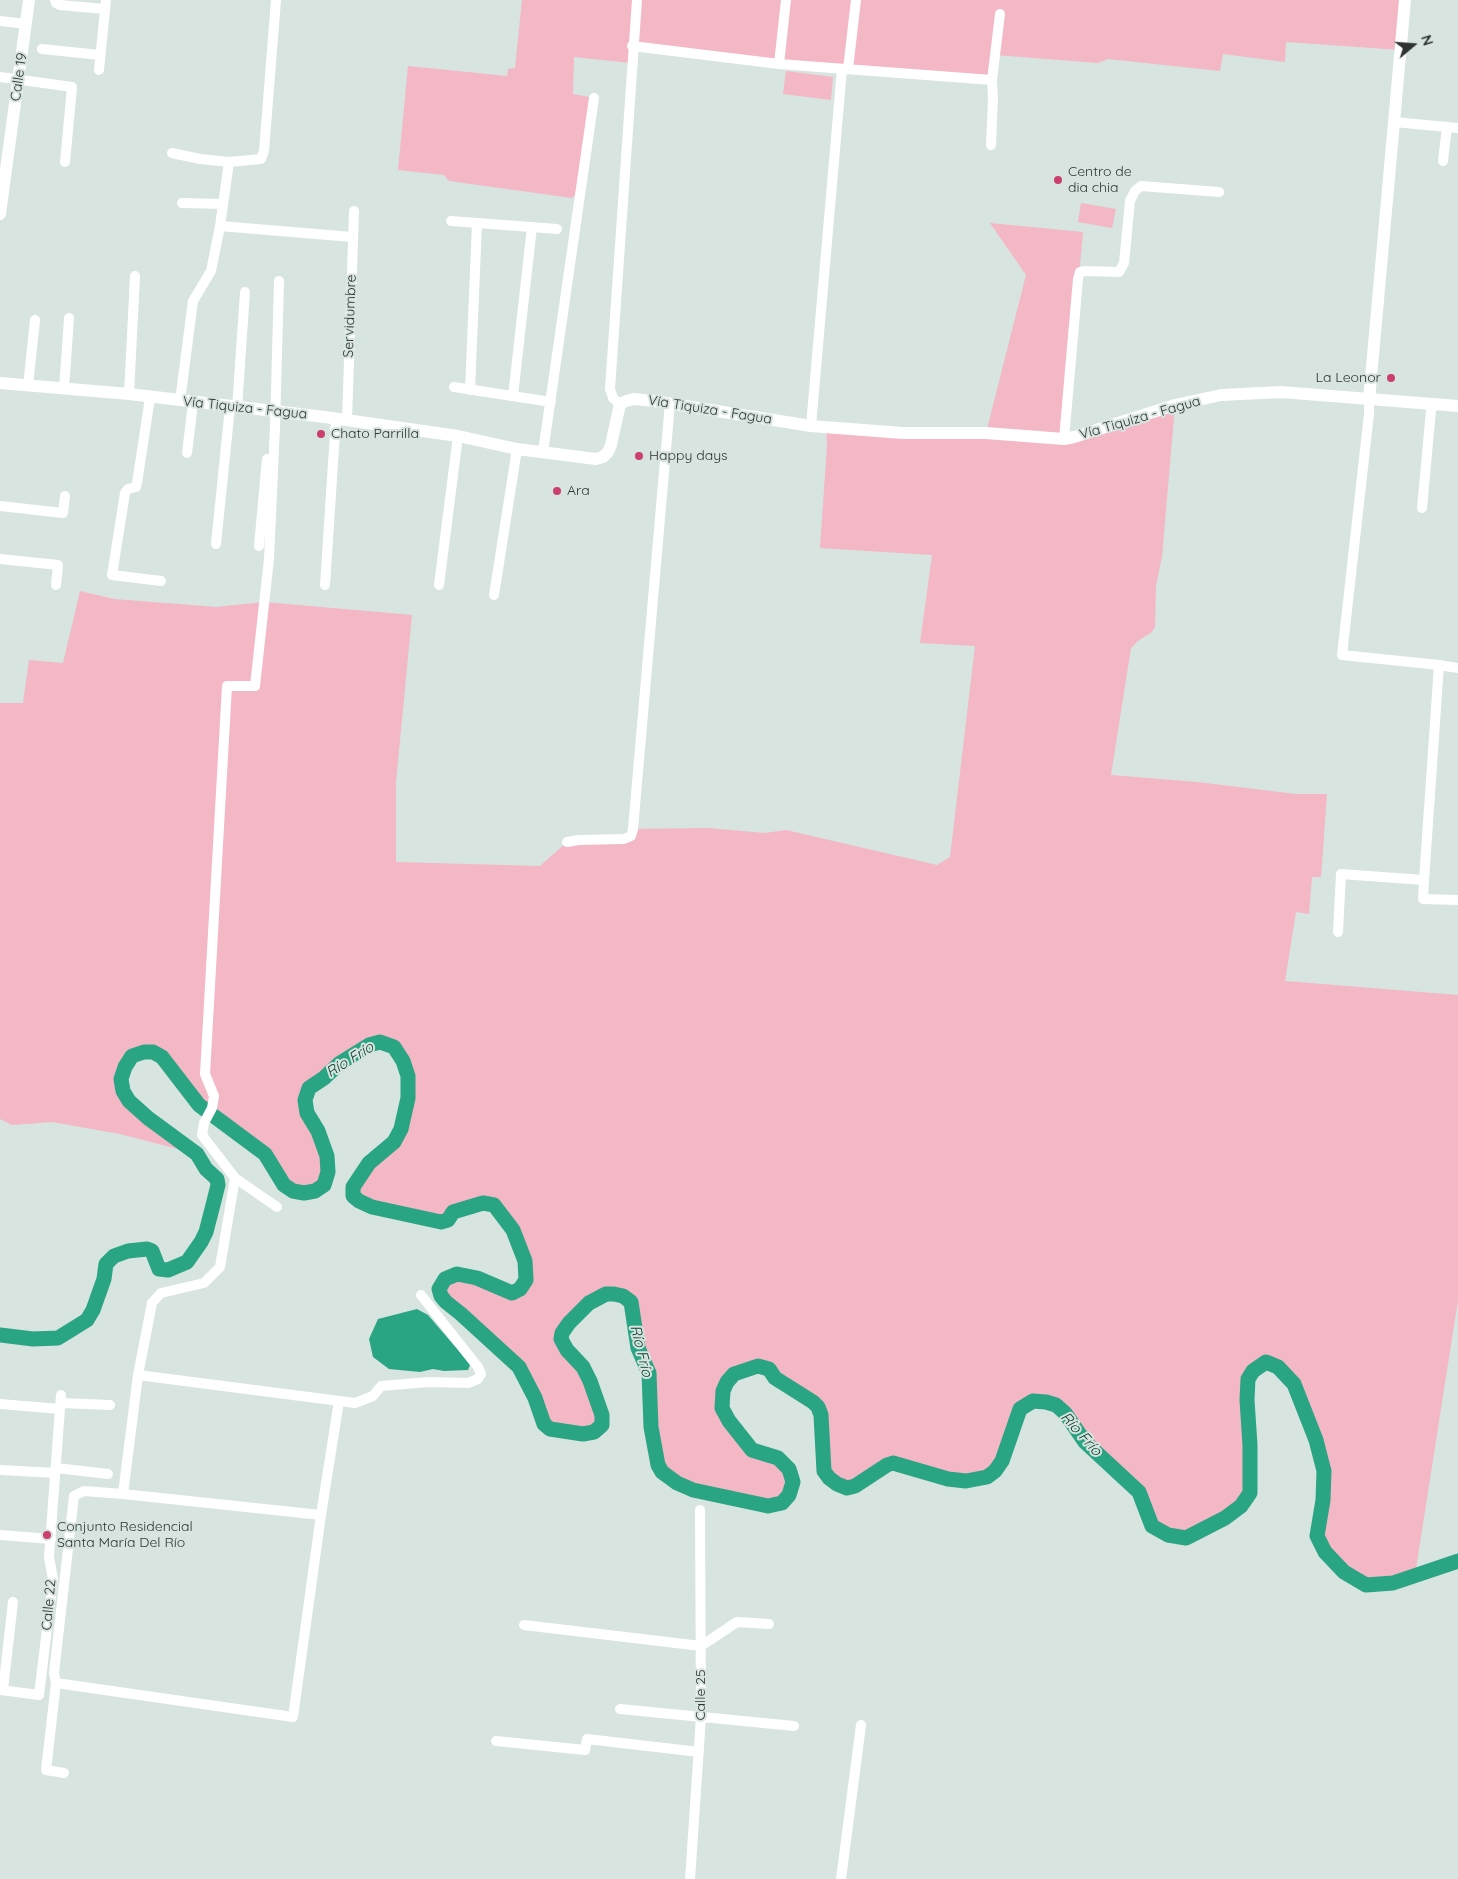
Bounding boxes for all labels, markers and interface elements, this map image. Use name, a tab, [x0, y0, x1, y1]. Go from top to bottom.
north arrow	[1388, 20, 1438, 70]
text: N	[1417, 33, 1437, 48]
street label: Calle 19	[7, 52, 31, 102]
place label: Centro de dia chia	[1068, 164, 1132, 196]
marker: Centro de dia chia	[1052, 174, 1064, 186]
street label: Servidumbre	[340, 274, 360, 358]
place label: La Leonor	[1315, 370, 1381, 386]
marker: La Leonor	[1385, 372, 1397, 384]
street label: Vía Tiquiza - Fagua	[647, 392, 773, 428]
street label: Vía Tiquiza - Fagua	[182, 393, 308, 423]
street label: Vía Tiquiza - Fagua	[1078, 393, 1202, 443]
place label: Chato Parrilla	[331, 426, 419, 442]
marker: Chato Parrilla	[315, 428, 327, 440]
place label: Happy days	[649, 448, 728, 464]
marker: Happy days	[633, 450, 645, 462]
place label: Ara	[567, 483, 590, 499]
marker: Ara	[551, 485, 563, 497]
water label: Río Frío	[323, 1038, 377, 1082]
water label: Río Frío	[626, 1323, 656, 1379]
water label: Río Frío	[1057, 1408, 1105, 1460]
place label: Conjunto Residencial Santa María Del Río	[57, 1519, 193, 1551]
marker: Conjunto Residencial Santa María Del Río	[41, 1529, 53, 1541]
street label: Calle 22	[38, 1579, 60, 1631]
street label: Calle 25	[693, 1669, 709, 1721]

